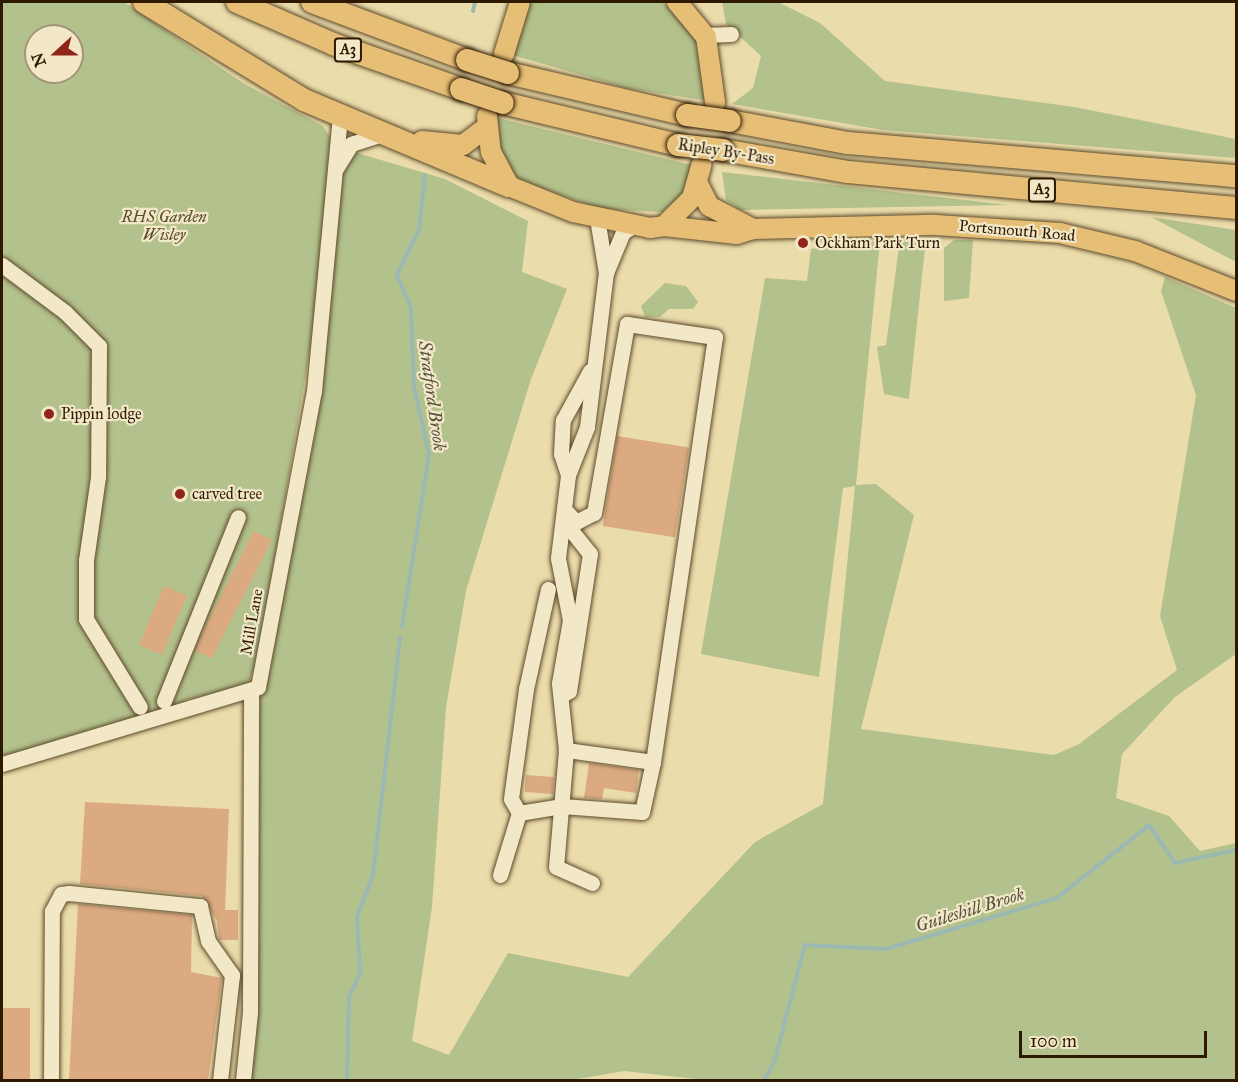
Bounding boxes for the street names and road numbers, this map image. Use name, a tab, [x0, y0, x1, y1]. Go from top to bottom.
road number: A3	[333, 38, 363, 62]
street label: Ripley By-Pass	[676, 135, 776, 169]
road number: A3	[1027, 178, 1057, 202]
street label: Portsmouth Road	[958, 216, 1076, 246]
street label: Mill Lane	[237, 587, 267, 657]

